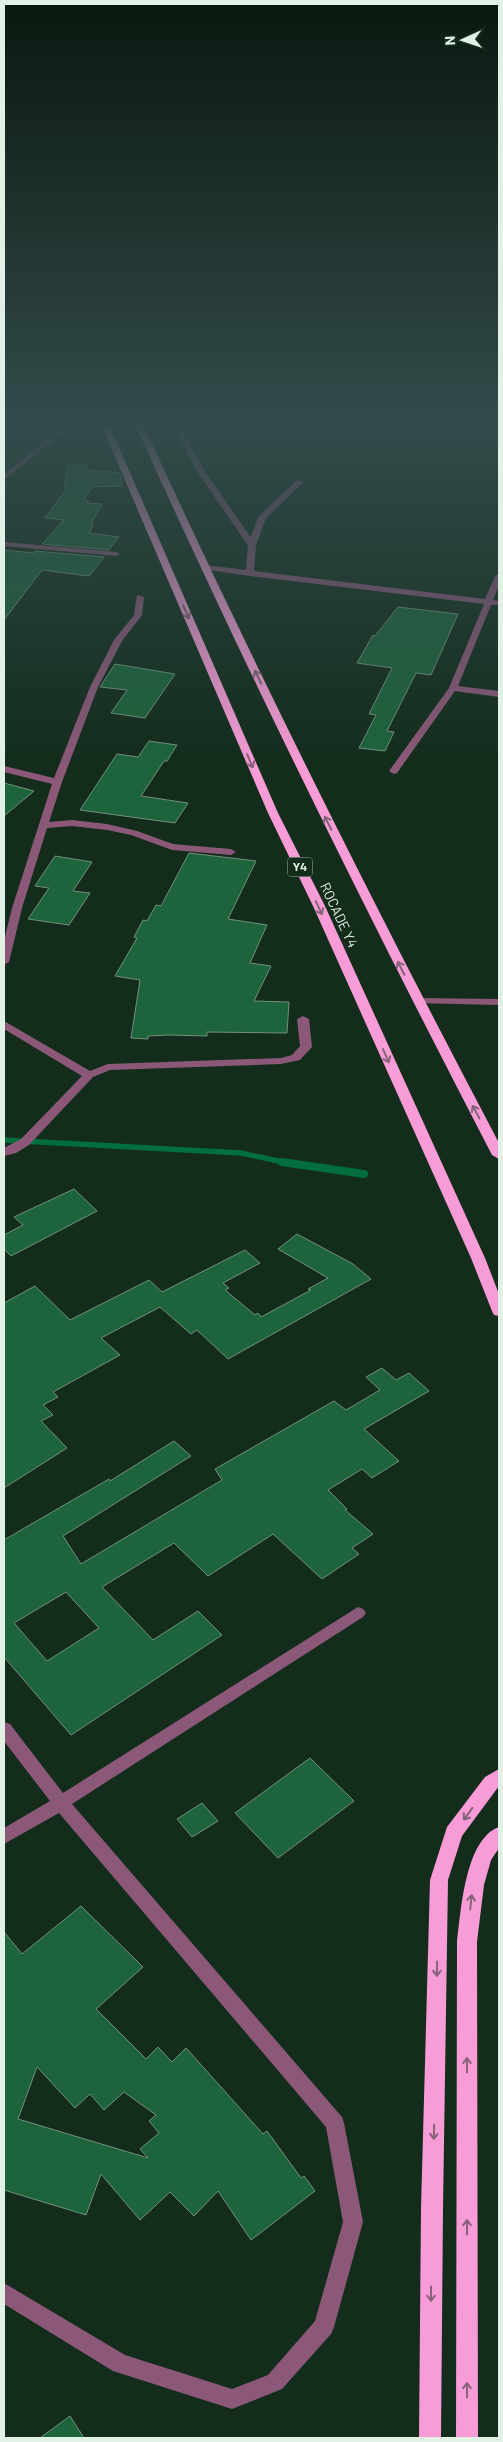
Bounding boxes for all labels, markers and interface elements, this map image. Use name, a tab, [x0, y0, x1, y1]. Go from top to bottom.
north arrow	[438, 15, 488, 65]
text: N	[441, 36, 458, 46]
one-way arrow	[181, 604, 191, 619]
one-way arrow	[253, 670, 262, 685]
one-way arrow	[246, 753, 256, 768]
one-way arrow	[323, 816, 332, 831]
road number: Y4	[288, 858, 312, 876]
street label: ROCADE Y4	[317, 880, 362, 950]
one-way arrow	[315, 900, 325, 915]
one-way arrow	[396, 961, 406, 976]
one-way arrow	[382, 1048, 392, 1063]
one-way arrow	[471, 1106, 481, 1120]
one-way arrow	[463, 1807, 473, 1821]
one-way arrow	[467, 1894, 476, 1910]
one-way arrow	[432, 1960, 442, 1977]
one-way arrow	[462, 2057, 472, 2073]
one-way arrow	[429, 2123, 438, 2139]
one-way arrow	[462, 2219, 472, 2236]
one-way arrow	[426, 2286, 436, 2302]
one-way arrow	[462, 2382, 472, 2398]

